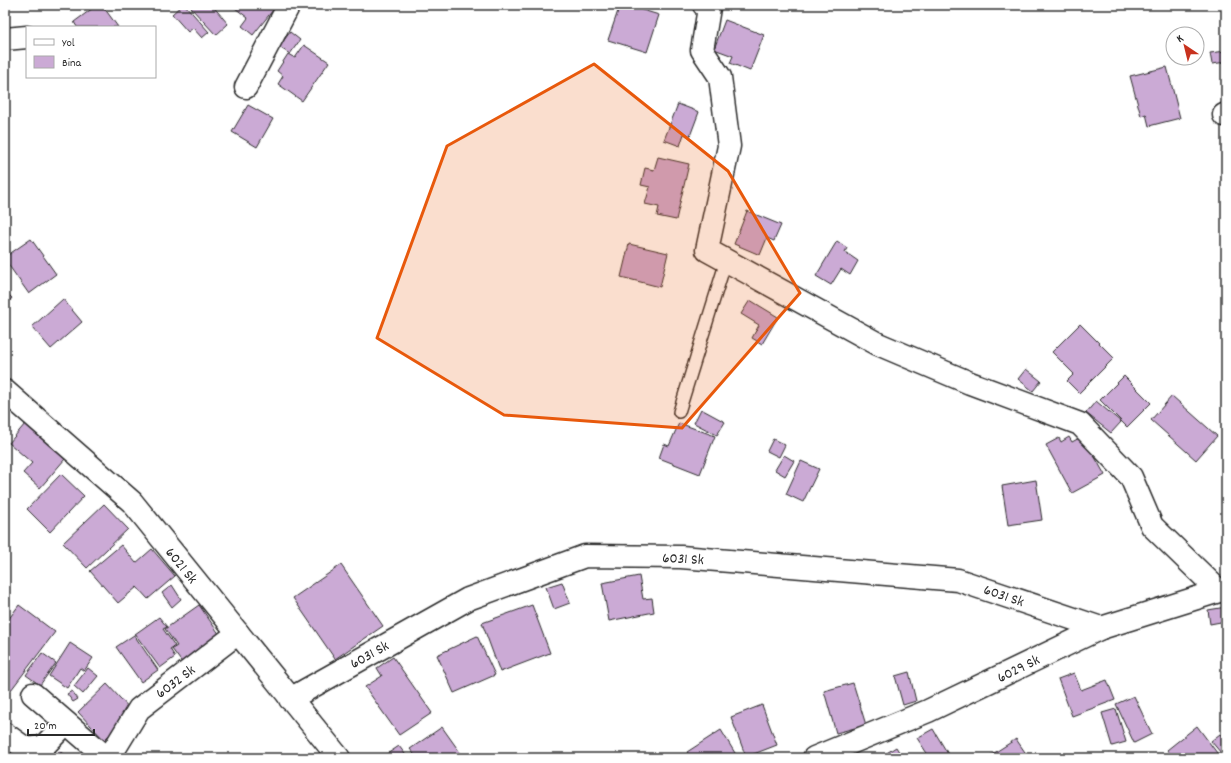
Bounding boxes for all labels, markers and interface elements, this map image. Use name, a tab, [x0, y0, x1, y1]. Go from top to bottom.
legend	[26, 26, 156, 78]
north arrow	[1165, 26, 1205, 66]
text: K	[1174, 31, 1187, 47]
text: Yol	[62, 35, 75, 52]
text: Bina	[62, 55, 81, 72]
street label: 6021 Sk	[159, 543, 202, 589]
street label: 6031 Sk	[662, 548, 704, 572]
street label: 6031 Sk	[980, 580, 1027, 614]
street label: 6031 Sk	[346, 636, 394, 675]
street label: 6029 Sk	[994, 650, 1044, 690]
street label: 6032 Sk	[152, 660, 201, 705]
scale bar	[28, 711, 94, 737]
text: 20 m	[34, 718, 57, 735]

